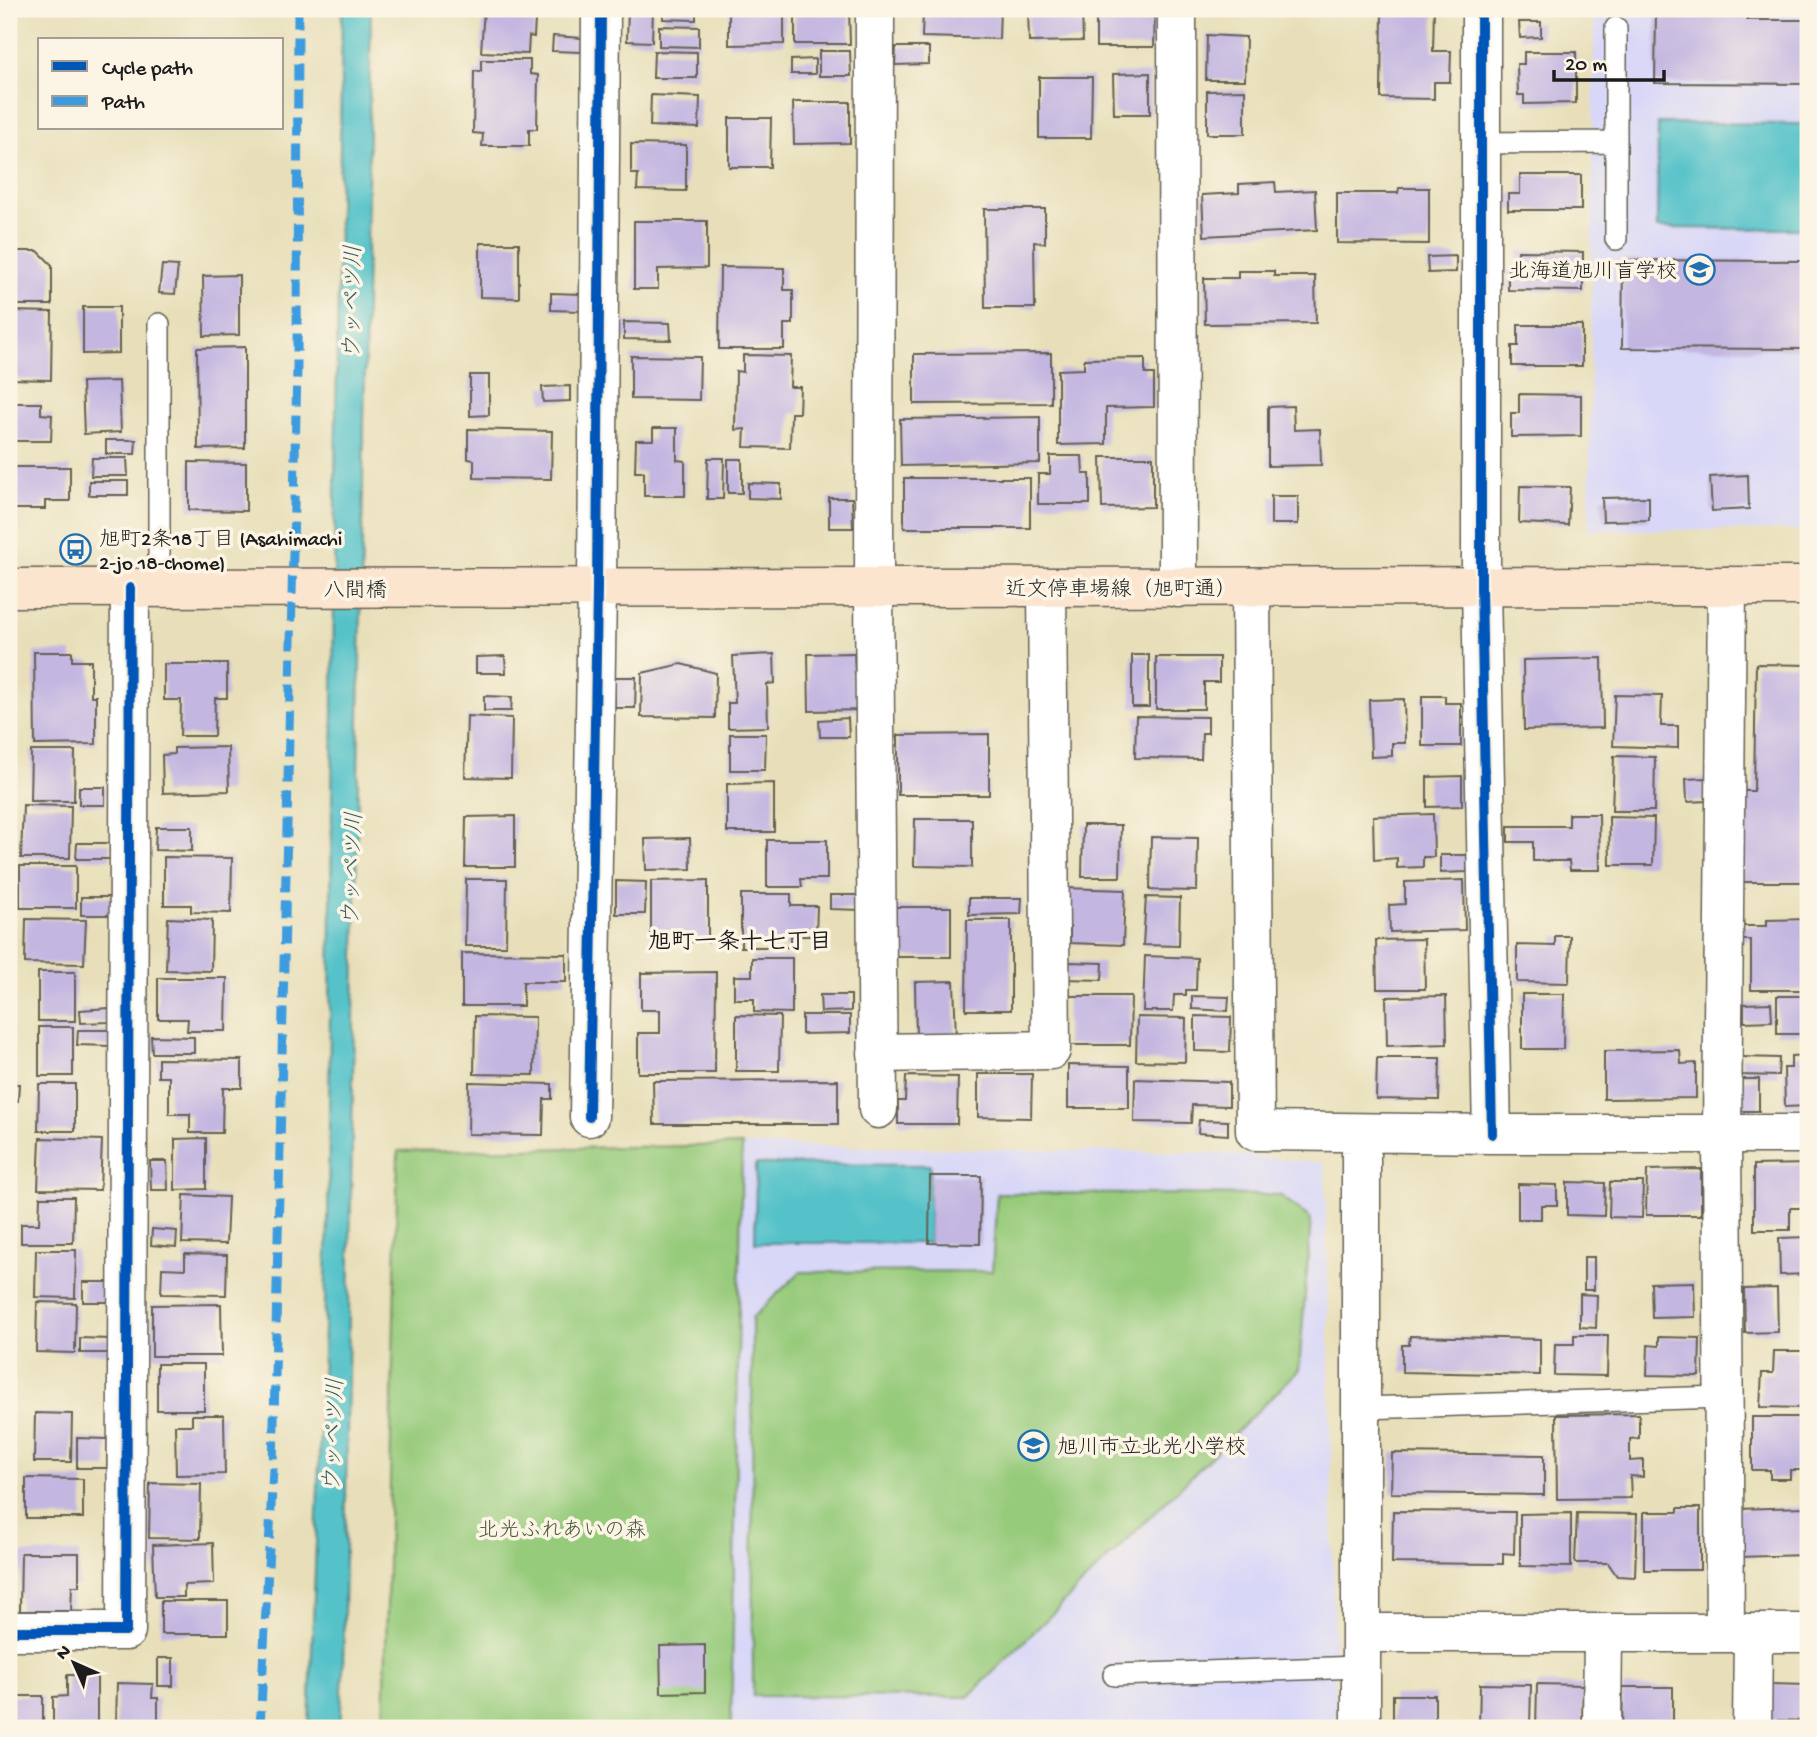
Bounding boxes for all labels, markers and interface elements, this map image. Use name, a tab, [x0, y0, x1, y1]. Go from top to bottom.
legend	[38, 38, 284, 130]
scale bar	[1554, 38, 1665, 82]
text: 20 m	[1565, 54, 1607, 79]
text: Cycle path	[102, 58, 193, 83]
text: Path	[101, 92, 145, 117]
water label: ウッペツ川	[340, 244, 369, 360]
school or university icon: 北海道旭川盲学校	[1683, 253, 1717, 287]
place label: 北海道旭川盲学校	[1509, 260, 1677, 286]
place label: 旭町2条18丁目 (Asahimachi 2-jo 18-chome)	[99, 528, 342, 578]
bus stop icon: 旭町2条18丁目 (Asahimachi 2-jo 18-chome)	[59, 533, 93, 567]
street label: 近文停車場線（旭町通）	[1006, 577, 1237, 604]
street label: 八間橋	[324, 579, 387, 605]
water label: ウッペツ川	[339, 811, 370, 927]
district label: 旭町一条十七丁目	[648, 929, 832, 957]
water label: ウッペツ川	[320, 1377, 351, 1493]
school or university icon: 旭川市立北光小学校	[1017, 1429, 1051, 1463]
place label: 旭川市立北光小学校	[1057, 1436, 1246, 1462]
park label: 北光ふれあいの森	[478, 1518, 646, 1545]
north arrow	[38, 1628, 108, 1698]
text: N	[52, 1641, 77, 1666]

